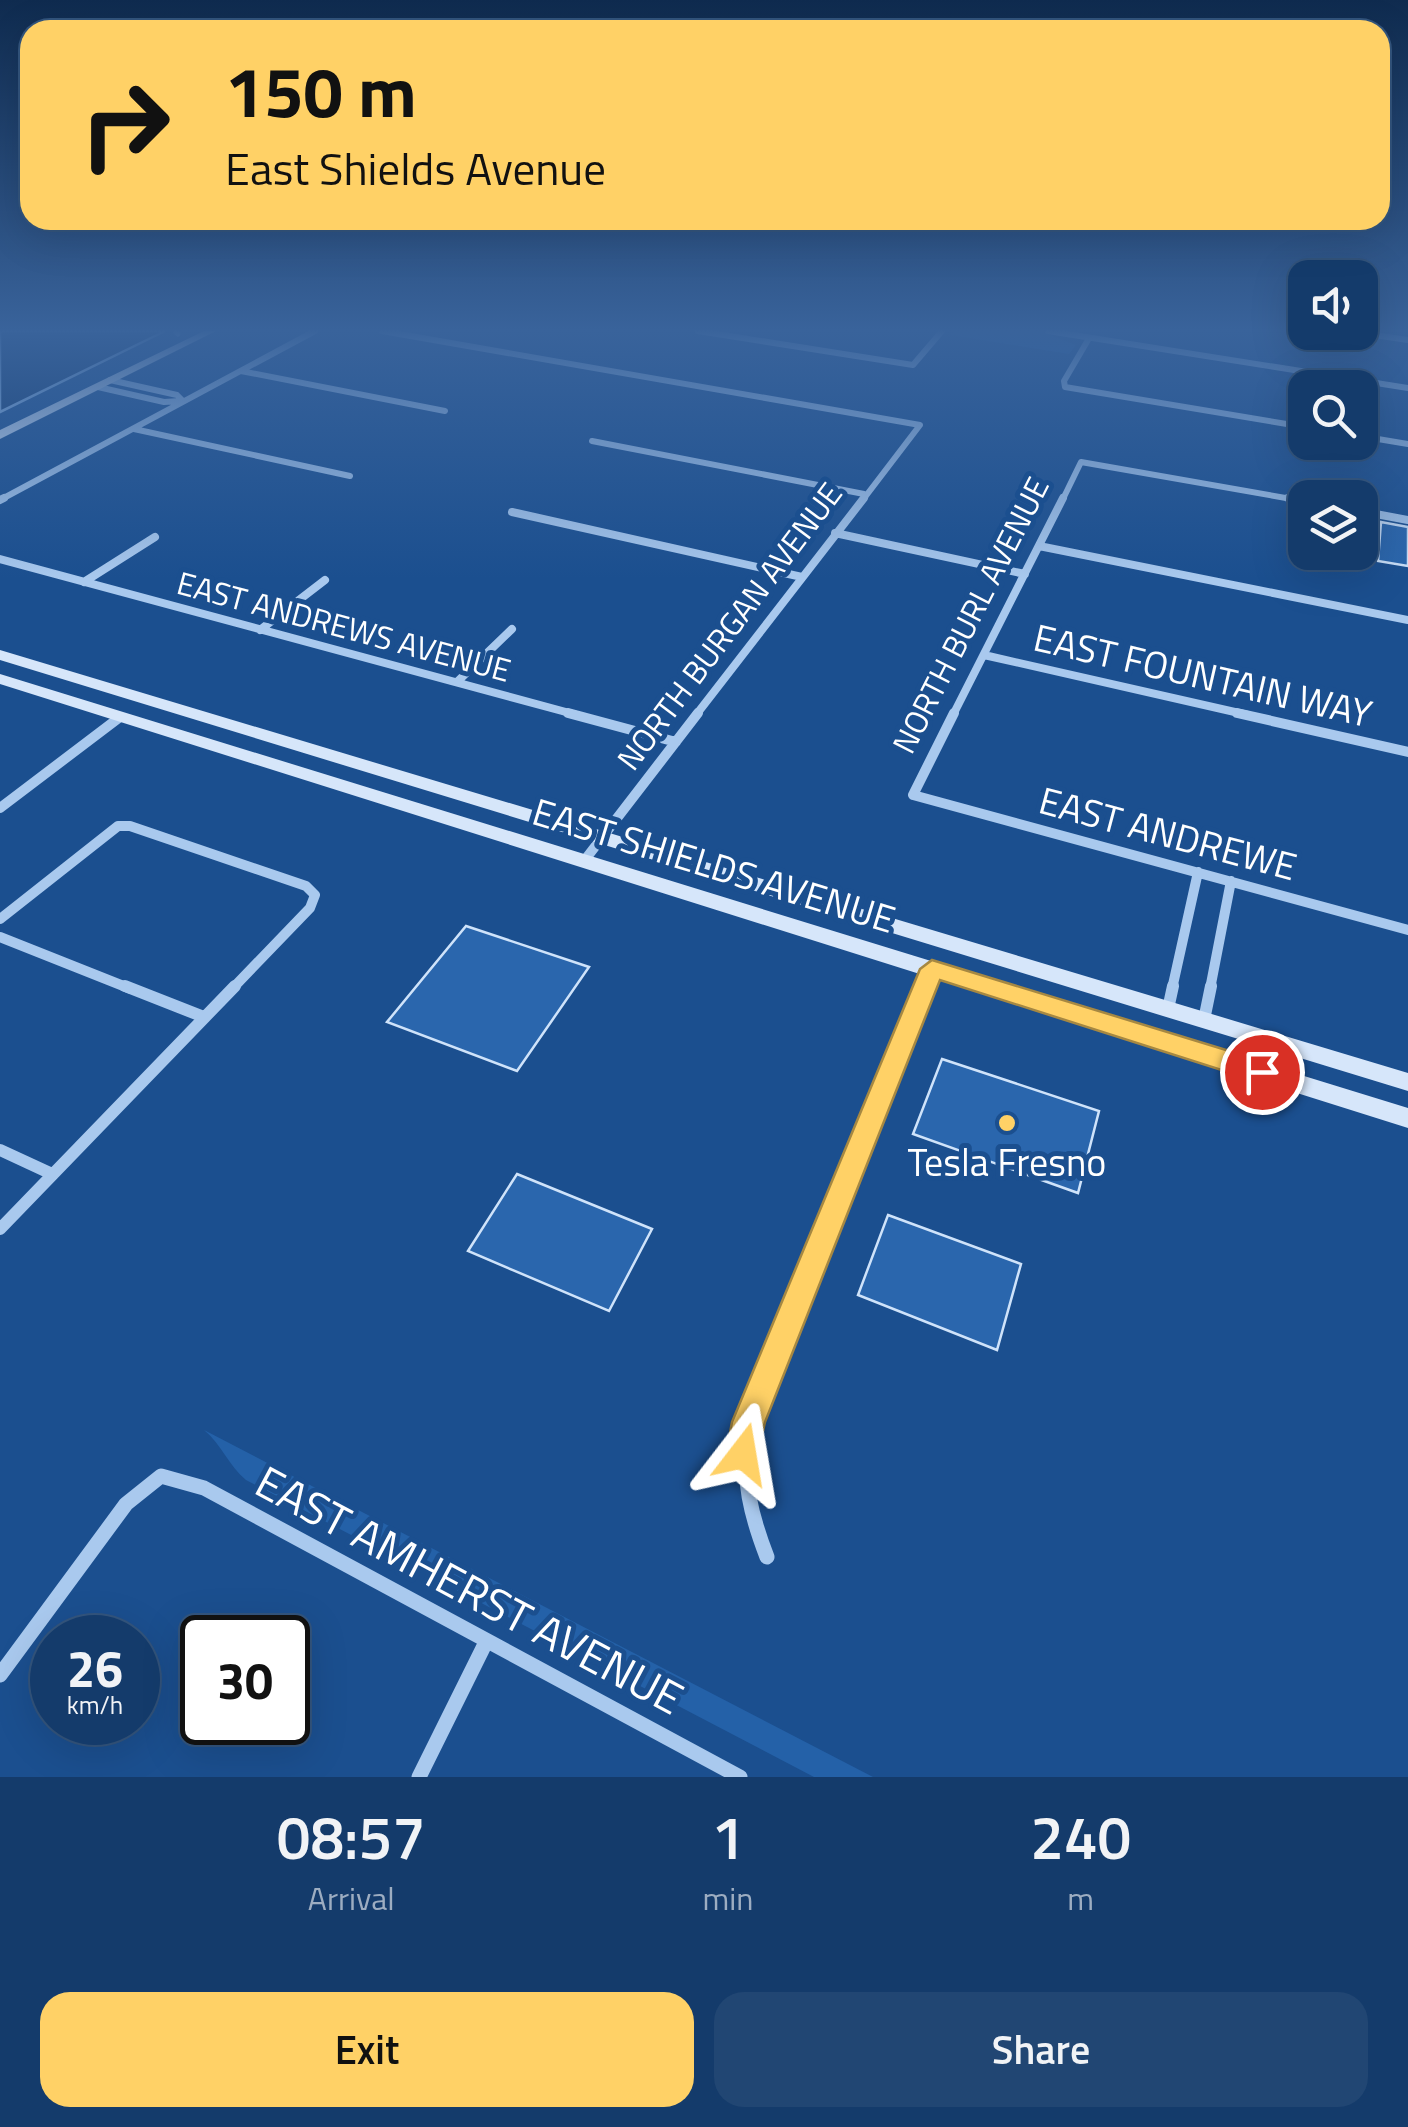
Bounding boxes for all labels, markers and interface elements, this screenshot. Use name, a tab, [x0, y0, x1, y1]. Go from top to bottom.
text: 150 m	[225, 38, 417, 144]
icon: right	[60, 60, 190, 190]
text: East Shields Avenue	[225, 134, 606, 202]
map controls	[1288, 260, 1378, 570]
button: sound	[1288, 260, 1378, 350]
button: search	[1288, 370, 1378, 460]
street label: NORTH BURL AVENUE	[880, 468, 1060, 762]
street label: NORTH BURGAN AVENUE	[605, 472, 853, 780]
button: layers	[1288, 480, 1378, 570]
street label: EAST ANDREWS AVENUE	[172, 558, 516, 694]
street label: EAST FOUNTAIN WAY	[1028, 608, 1378, 742]
street label: EAST ANDREWE	[1033, 771, 1303, 895]
street label: EAST SHIELDS AVENUE	[525, 782, 903, 948]
pin	[1220, 1030, 1305, 1115]
icon: arrive	[1235, 1045, 1290, 1100]
marker: Tesla Fresno	[996, 1112, 1018, 1134]
place label: Tesla Fresno	[908, 1133, 1106, 1191]
position arrow	[691, 1402, 795, 1506]
street label: EAST AMHERST AVENUE	[244, 1447, 696, 1731]
speed limit sign: 30	[180, 1615, 310, 1745]
text: 26	[67, 1630, 123, 1706]
text: km/h	[67, 1686, 123, 1724]
text: 08:57	[277, 1791, 426, 1882]
text: 1	[711, 1791, 745, 1882]
text: 240	[1030, 1791, 1131, 1882]
text: Arrival	[308, 1874, 395, 1922]
text: min	[702, 1874, 753, 1922]
text: m	[1067, 1874, 1094, 1922]
button: Exit	[40, 1992, 694, 2107]
button: Share	[714, 1992, 1368, 2107]

